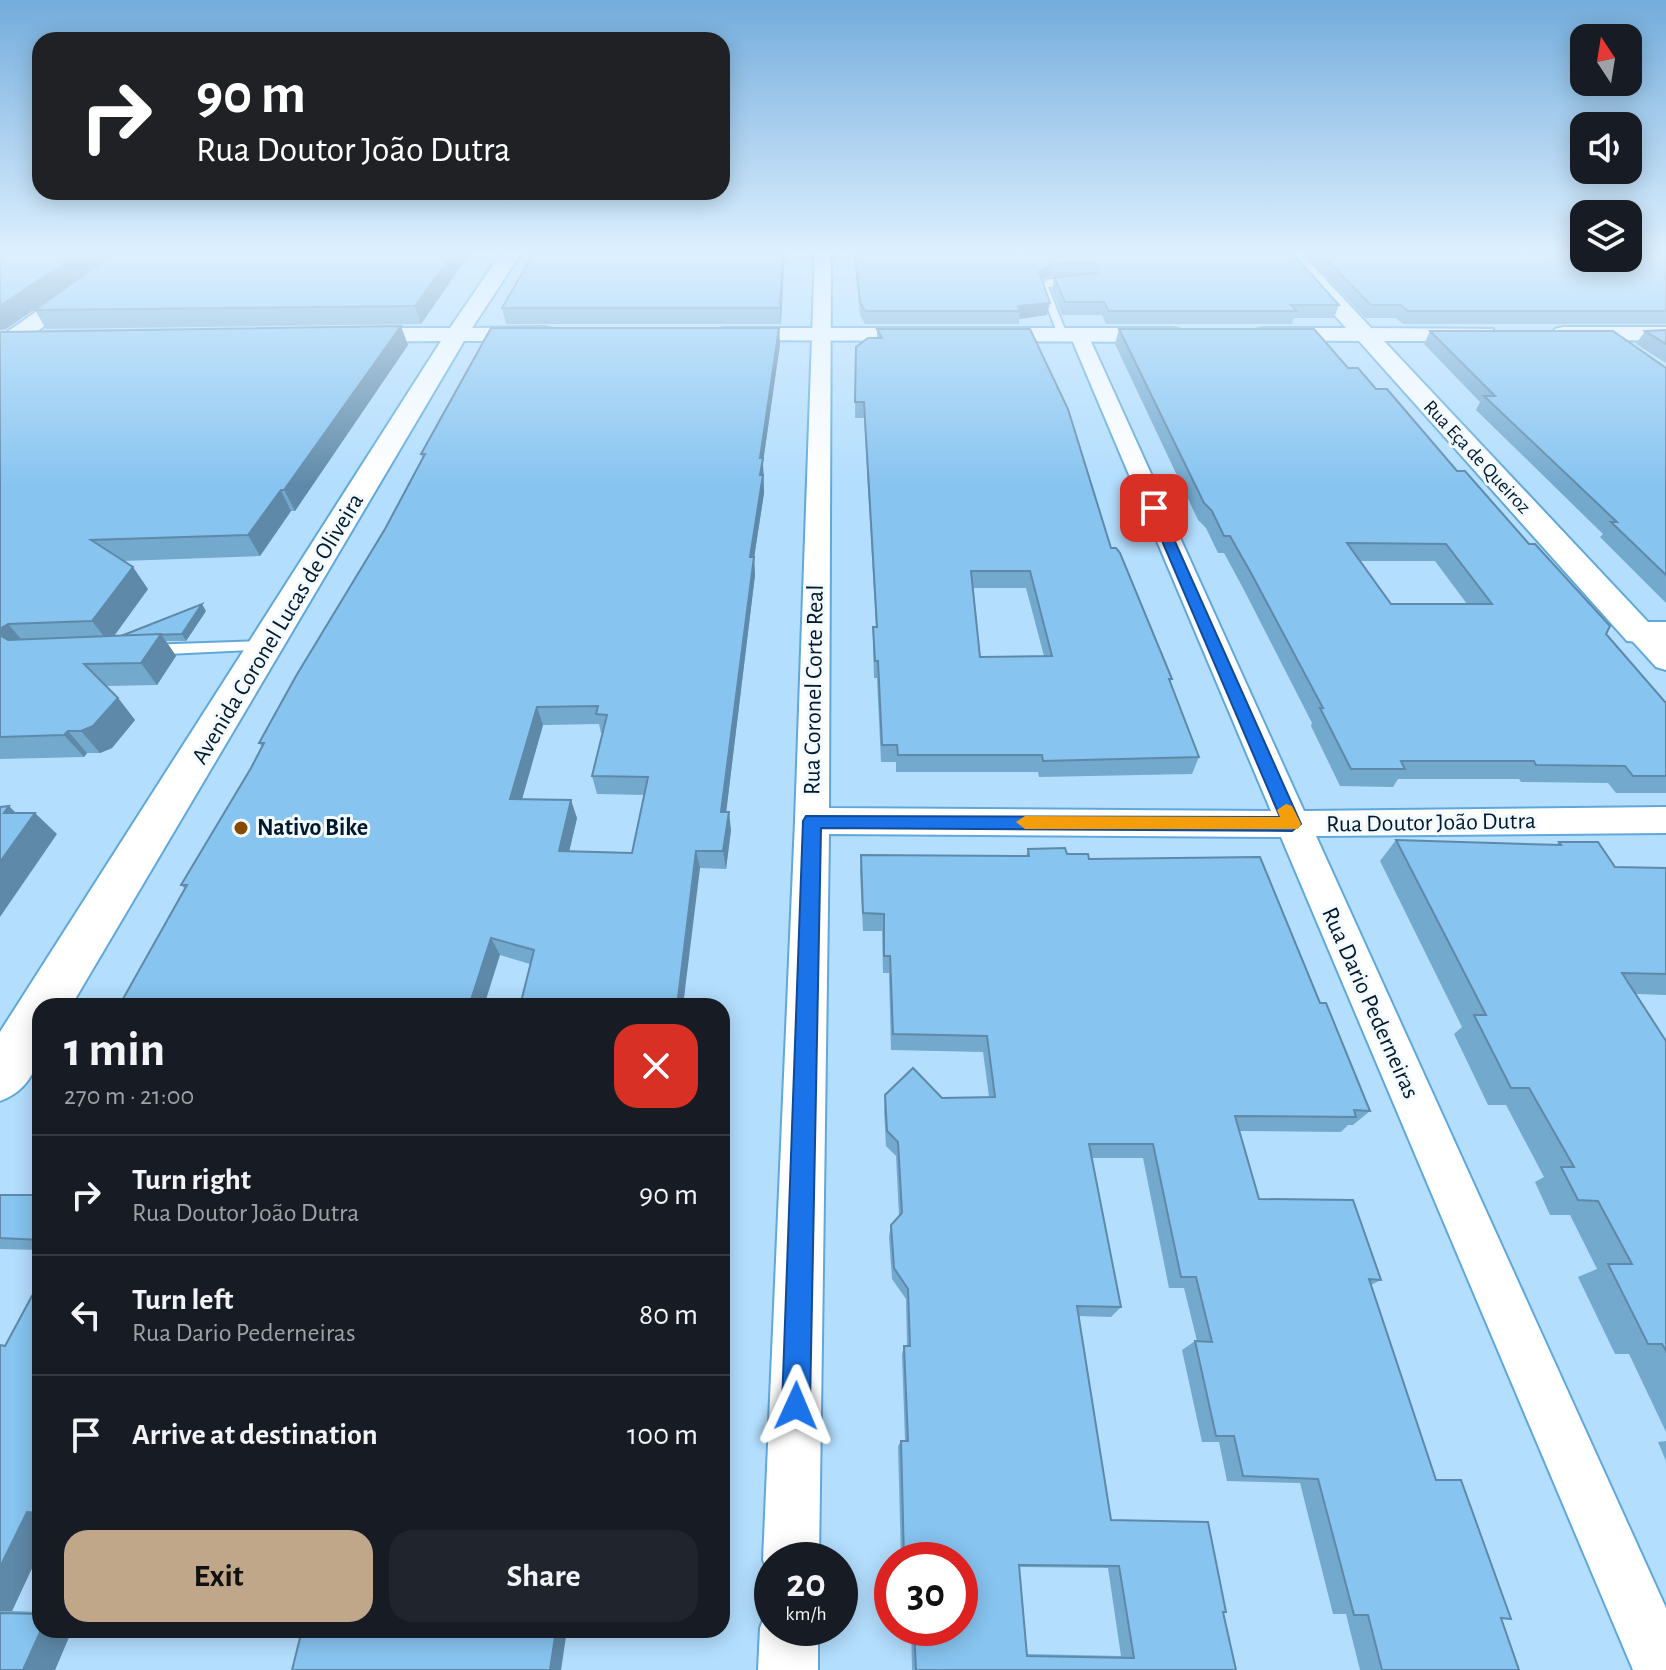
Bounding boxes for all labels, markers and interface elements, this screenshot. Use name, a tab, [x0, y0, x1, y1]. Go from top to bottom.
north arrow	[1570, 24, 1642, 96]
map controls	[1570, 24, 1642, 272]
icon: right	[64, 64, 168, 168]
text: 90 m	[196, 67, 306, 123]
button: sound	[1570, 112, 1642, 184]
text: Rua Doutor João Dutra	[196, 132, 511, 168]
button: layers	[1570, 200, 1642, 272]
street label: Rua Eça de Queiroz	[1420, 397, 1534, 517]
pin	[1120, 474, 1188, 542]
icon: arrive	[1132, 486, 1176, 530]
street label: Avenida Coronel Lucas de Oliveira	[188, 490, 368, 768]
street label: Rua Coronel Corte Real	[800, 585, 828, 795]
street label: Rua Doutor João Dutra	[1326, 809, 1536, 837]
place label: Nativo Bike	[257, 816, 368, 840]
marker: Nativo Bike	[232, 819, 250, 837]
street label: Rua Dario Pederneiras	[1317, 904, 1423, 1102]
button: close	[614, 1024, 698, 1108]
text: 1 min	[64, 1027, 165, 1075]
text: 270 m · 21:00	[64, 1083, 194, 1109]
text: Turn right	[132, 1165, 251, 1195]
icon: right	[64, 1173, 108, 1217]
text: 90 m	[639, 1180, 698, 1210]
text: Rua Doutor João Dutra	[132, 1200, 359, 1226]
text: Turn left	[132, 1285, 233, 1315]
icon: left	[64, 1293, 108, 1337]
text: 80 m	[639, 1300, 698, 1330]
text: Rua Dario Pederneiras	[132, 1320, 356, 1346]
position arrow	[754, 1364, 838, 1448]
icon: arrive	[64, 1413, 108, 1457]
text: Arrive at destination	[132, 1420, 378, 1450]
text: 100 m	[627, 1420, 698, 1450]
button: Exit	[64, 1530, 373, 1622]
button: Share	[389, 1530, 698, 1622]
speed limit sign: 30	[874, 1542, 978, 1646]
text: 20	[786, 1564, 826, 1604]
text: km/h	[785, 1604, 827, 1624]

